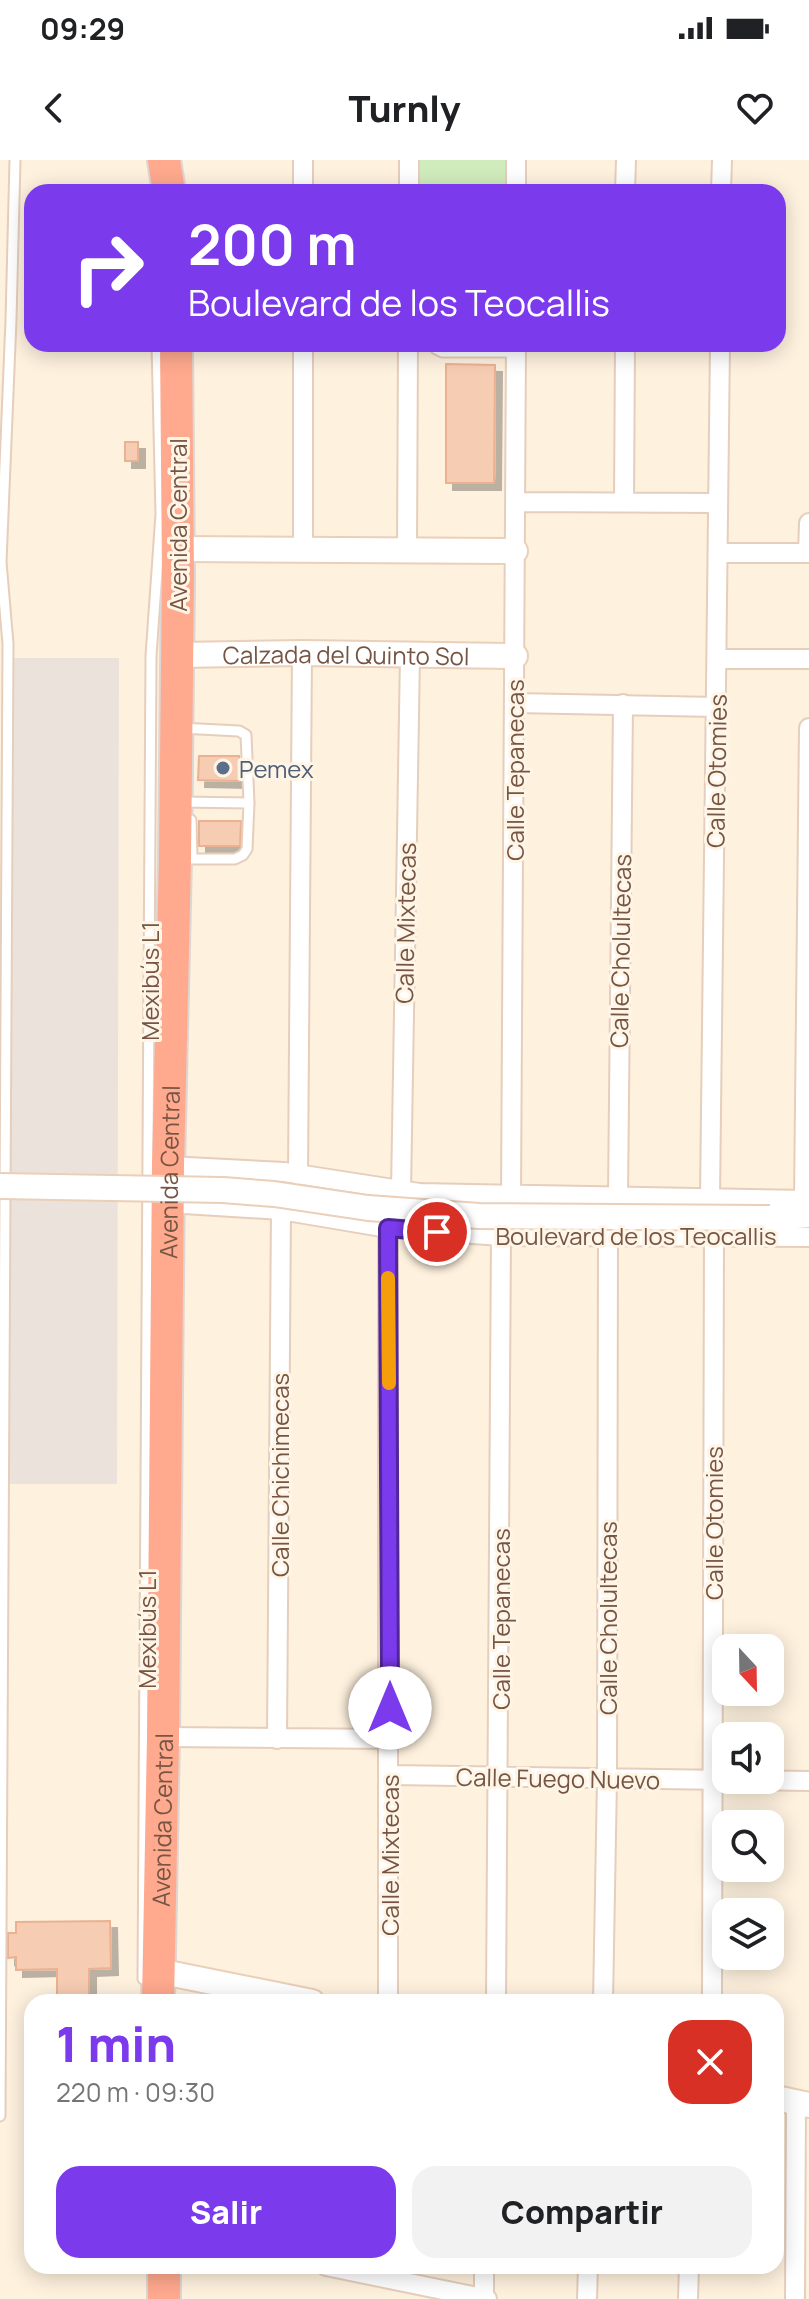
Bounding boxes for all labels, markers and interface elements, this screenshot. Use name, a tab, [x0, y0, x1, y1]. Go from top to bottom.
text: 09:29	[40, 8, 125, 49]
text: Turnly	[349, 84, 460, 133]
icon: back	[32, 86, 76, 130]
icon: heart	[733, 86, 777, 130]
text: 200 m	[188, 205, 357, 282]
icon: right	[56, 216, 160, 320]
text: Boulevard de los Teocallis	[188, 278, 610, 327]
street label: Avenida Central	[161, 438, 194, 612]
street label: Calzada del Quinto Sol	[222, 636, 470, 672]
street label: Calle Tepanecas	[498, 679, 531, 861]
street label: Calle Otomies	[698, 694, 734, 848]
place label: Pemex	[239, 752, 314, 785]
marker: Pemex	[214, 759, 232, 777]
street label: Calle Mixtecas	[387, 842, 423, 1004]
street label: Calle Cholultecas	[602, 854, 638, 1048]
street label: Mexibús L1	[133, 921, 166, 1041]
street label: Avenida Central	[151, 1085, 186, 1259]
pin	[403, 1198, 471, 1266]
icon: arrive	[415, 1210, 459, 1254]
street label: Boulevard de los Teocallis	[495, 1219, 777, 1252]
street label: Calle Chichimecas	[263, 1373, 296, 1577]
street label: Calle Otomies	[697, 1446, 730, 1600]
street label: Calle Cholultecas	[591, 1521, 624, 1715]
street label: Calle Tepanecas	[484, 1528, 517, 1710]
street label: Mexibús L1	[130, 1569, 163, 1689]
north arrow	[712, 1634, 784, 1706]
map controls	[712, 1634, 784, 1970]
position arrow	[348, 1666, 432, 1750]
button: sound	[712, 1722, 784, 1794]
street label: Avenida Central	[143, 1733, 180, 1907]
street label: Calle Fuego Nuevo	[456, 1760, 660, 1796]
street label: Calle Mixtecas	[373, 1774, 406, 1936]
button: search	[712, 1810, 784, 1882]
button: layers	[712, 1898, 784, 1970]
text: 1 min	[56, 2011, 176, 2076]
button: close	[668, 2020, 752, 2104]
text: 220 m · 09:30	[56, 2074, 215, 2110]
button: Salir	[56, 2166, 396, 2258]
button: Compartir	[412, 2166, 752, 2258]

